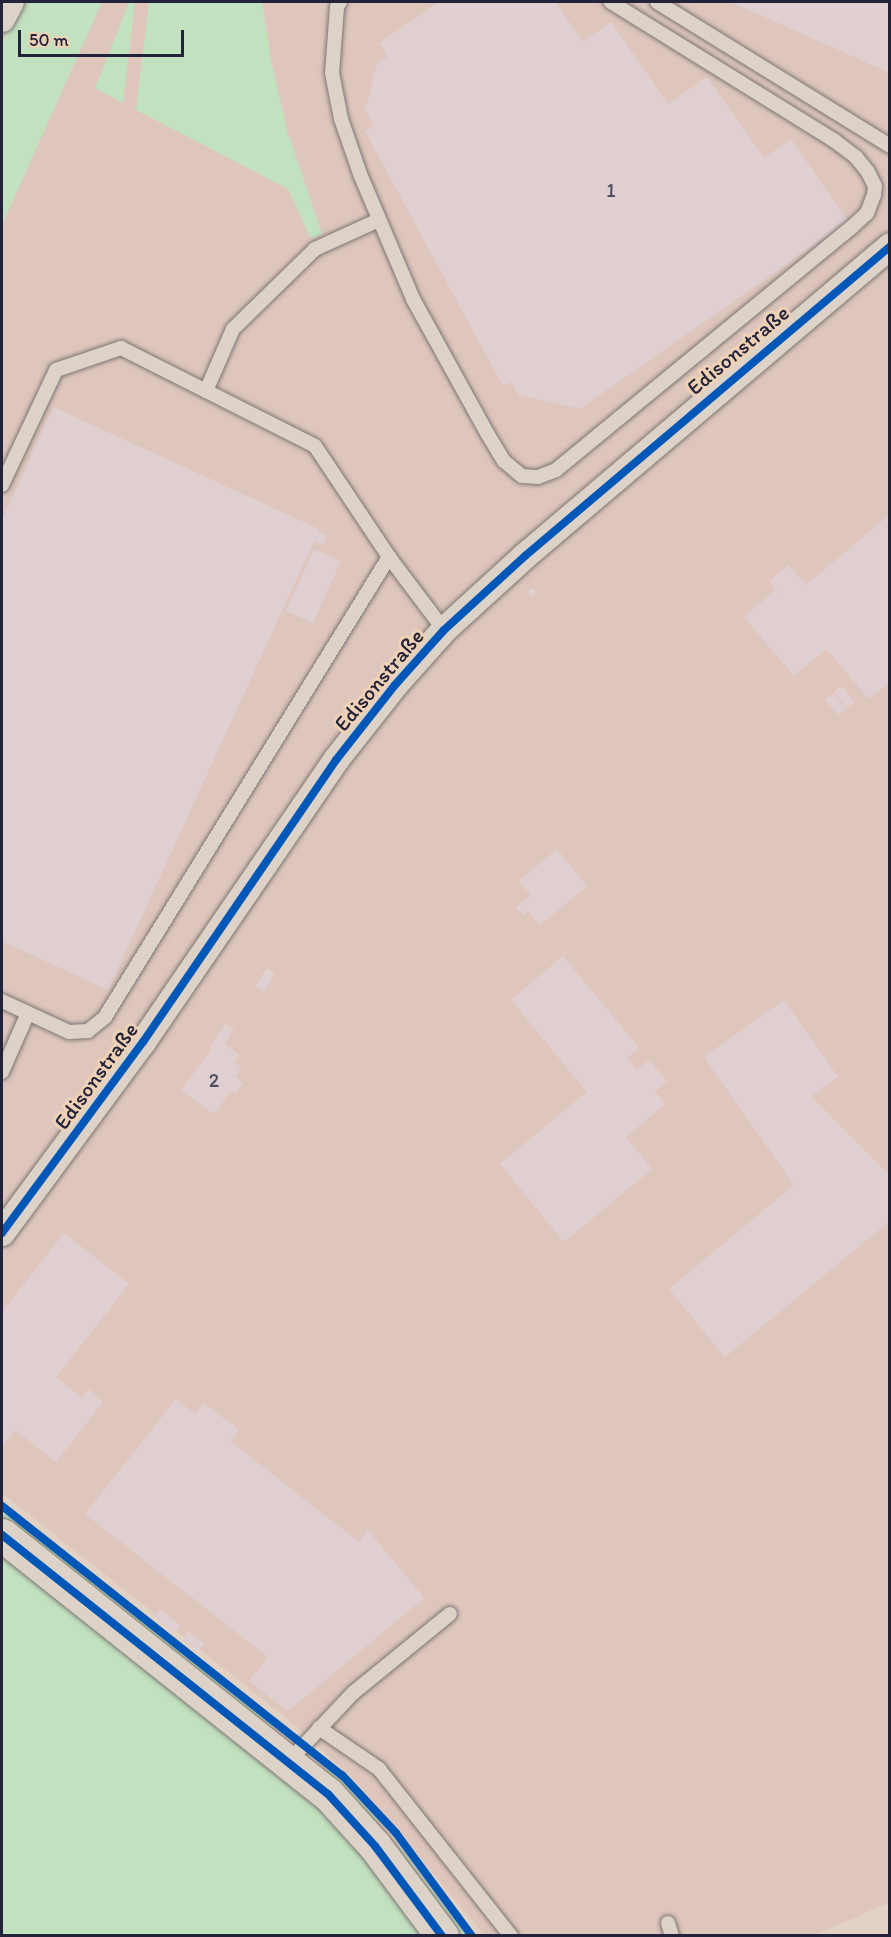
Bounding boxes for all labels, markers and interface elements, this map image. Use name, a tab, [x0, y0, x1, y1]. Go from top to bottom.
scale bar	[21, 18, 188, 56]
text: 50 m	[29, 29, 69, 51]
house number: 1	[606, 178, 616, 202]
street label: Edisonstraße	[681, 300, 795, 400]
street label: Edisonstraße	[329, 623, 429, 737]
street label: Edisonstraße	[48, 1017, 144, 1135]
house number: 2	[209, 1068, 219, 1092]

